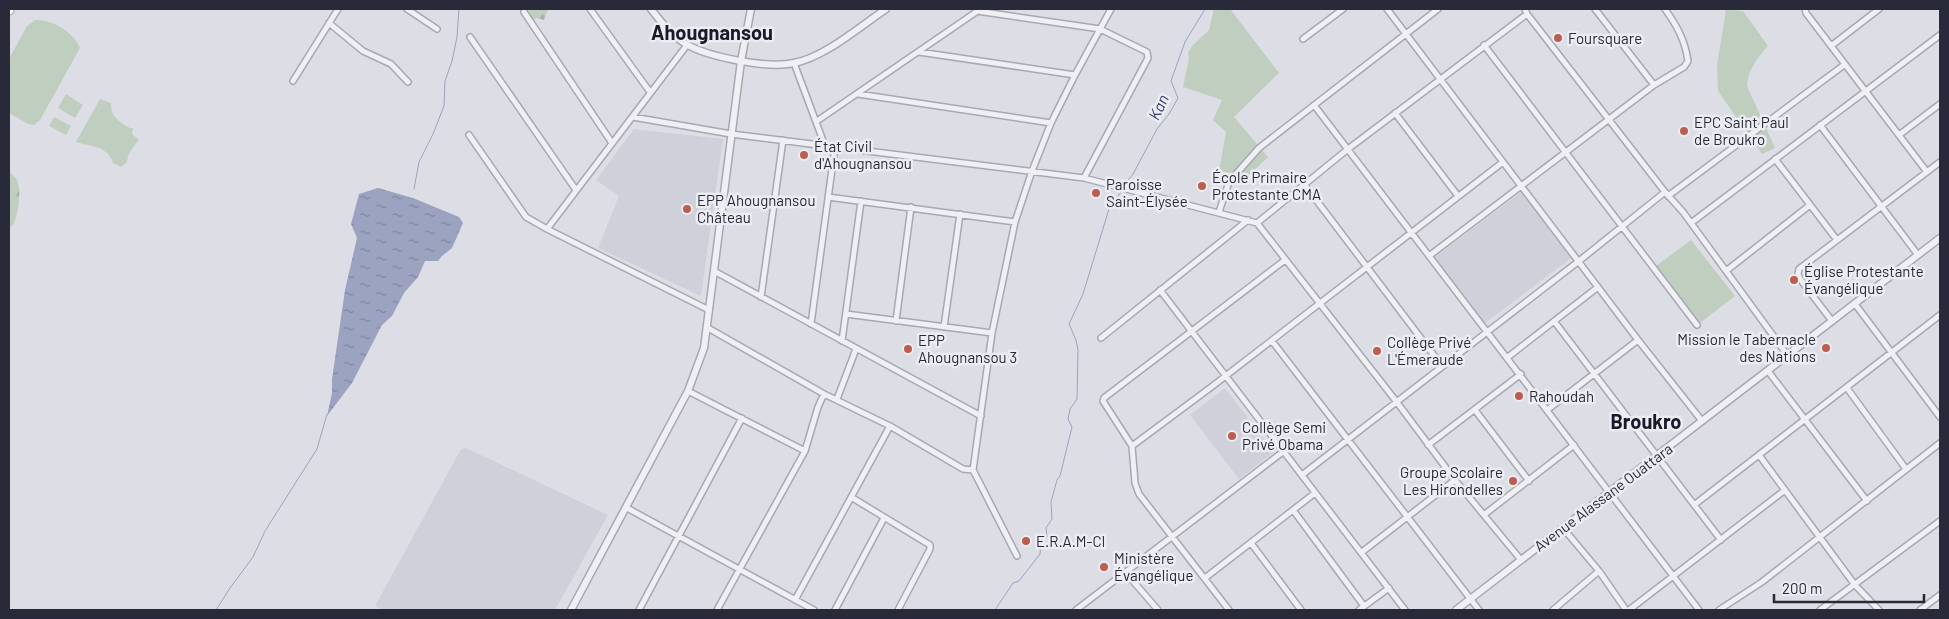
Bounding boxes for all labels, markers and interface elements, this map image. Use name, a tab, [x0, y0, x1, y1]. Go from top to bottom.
district label: Ahougnansou	[651, 20, 773, 44]
place label: Foursquare	[1568, 29, 1642, 47]
marker: Foursquare	[1552, 32, 1564, 44]
water label: Kan	[1144, 91, 1172, 123]
place label: EPC Saint Paul de Broukro	[1694, 113, 1789, 148]
marker: EPC Saint Paul de Broukro	[1678, 125, 1690, 137]
place label: État Civil d'Ahougnansou	[814, 137, 912, 172]
marker: État Civil d'Ahougnansou	[798, 149, 810, 161]
place label: École Primaire Protestante CMA	[1212, 168, 1321, 203]
place label: Paroisse Saint-Élysée	[1106, 175, 1188, 210]
marker: École Primaire Protestante CMA	[1196, 180, 1208, 192]
marker: Paroisse Saint-Élysée	[1090, 187, 1102, 199]
place label: EPP Ahougnansou Château	[697, 191, 815, 226]
marker: EPP Ahougnansou Château	[681, 203, 693, 215]
place label: Église Protestante Évangélique	[1804, 262, 1924, 297]
marker: Église Protestante Évangélique	[1788, 274, 1800, 286]
place label: Mission le Tabernacle des Nations	[1677, 330, 1816, 365]
place label: EPP Ahougnansou 3	[918, 331, 1017, 366]
place label: Collège Privé L'Émeraude	[1387, 333, 1471, 368]
marker: Mission le Tabernacle des Nations	[1820, 342, 1832, 354]
marker: EPP Ahougnansou 3	[902, 343, 914, 355]
marker: Collège Privé L'Émeraude	[1371, 345, 1383, 357]
place label: Rahoudah	[1529, 387, 1594, 405]
marker: Rahoudah	[1513, 390, 1525, 402]
district label: Broukro	[1610, 409, 1682, 433]
place label: Collège Semi Privé Obama	[1242, 418, 1326, 453]
marker: Collège Semi Privé Obama	[1226, 430, 1238, 442]
street label: Avenue Alassane Ouattara	[1530, 439, 1676, 555]
place label: Groupe Scolaire Les Hirondelles	[1400, 463, 1503, 498]
marker: Groupe Scolaire Les Hirondelles	[1507, 475, 1519, 487]
place label: E.R.A.M-CI	[1036, 532, 1106, 550]
marker: E.R.A.M-CI	[1020, 535, 1032, 547]
place label: Ministère Évangélique	[1114, 549, 1193, 584]
marker: Ministère Évangélique	[1098, 561, 1110, 573]
scale bar	[1774, 572, 1924, 604]
text: 200 m	[1782, 579, 1822, 597]

